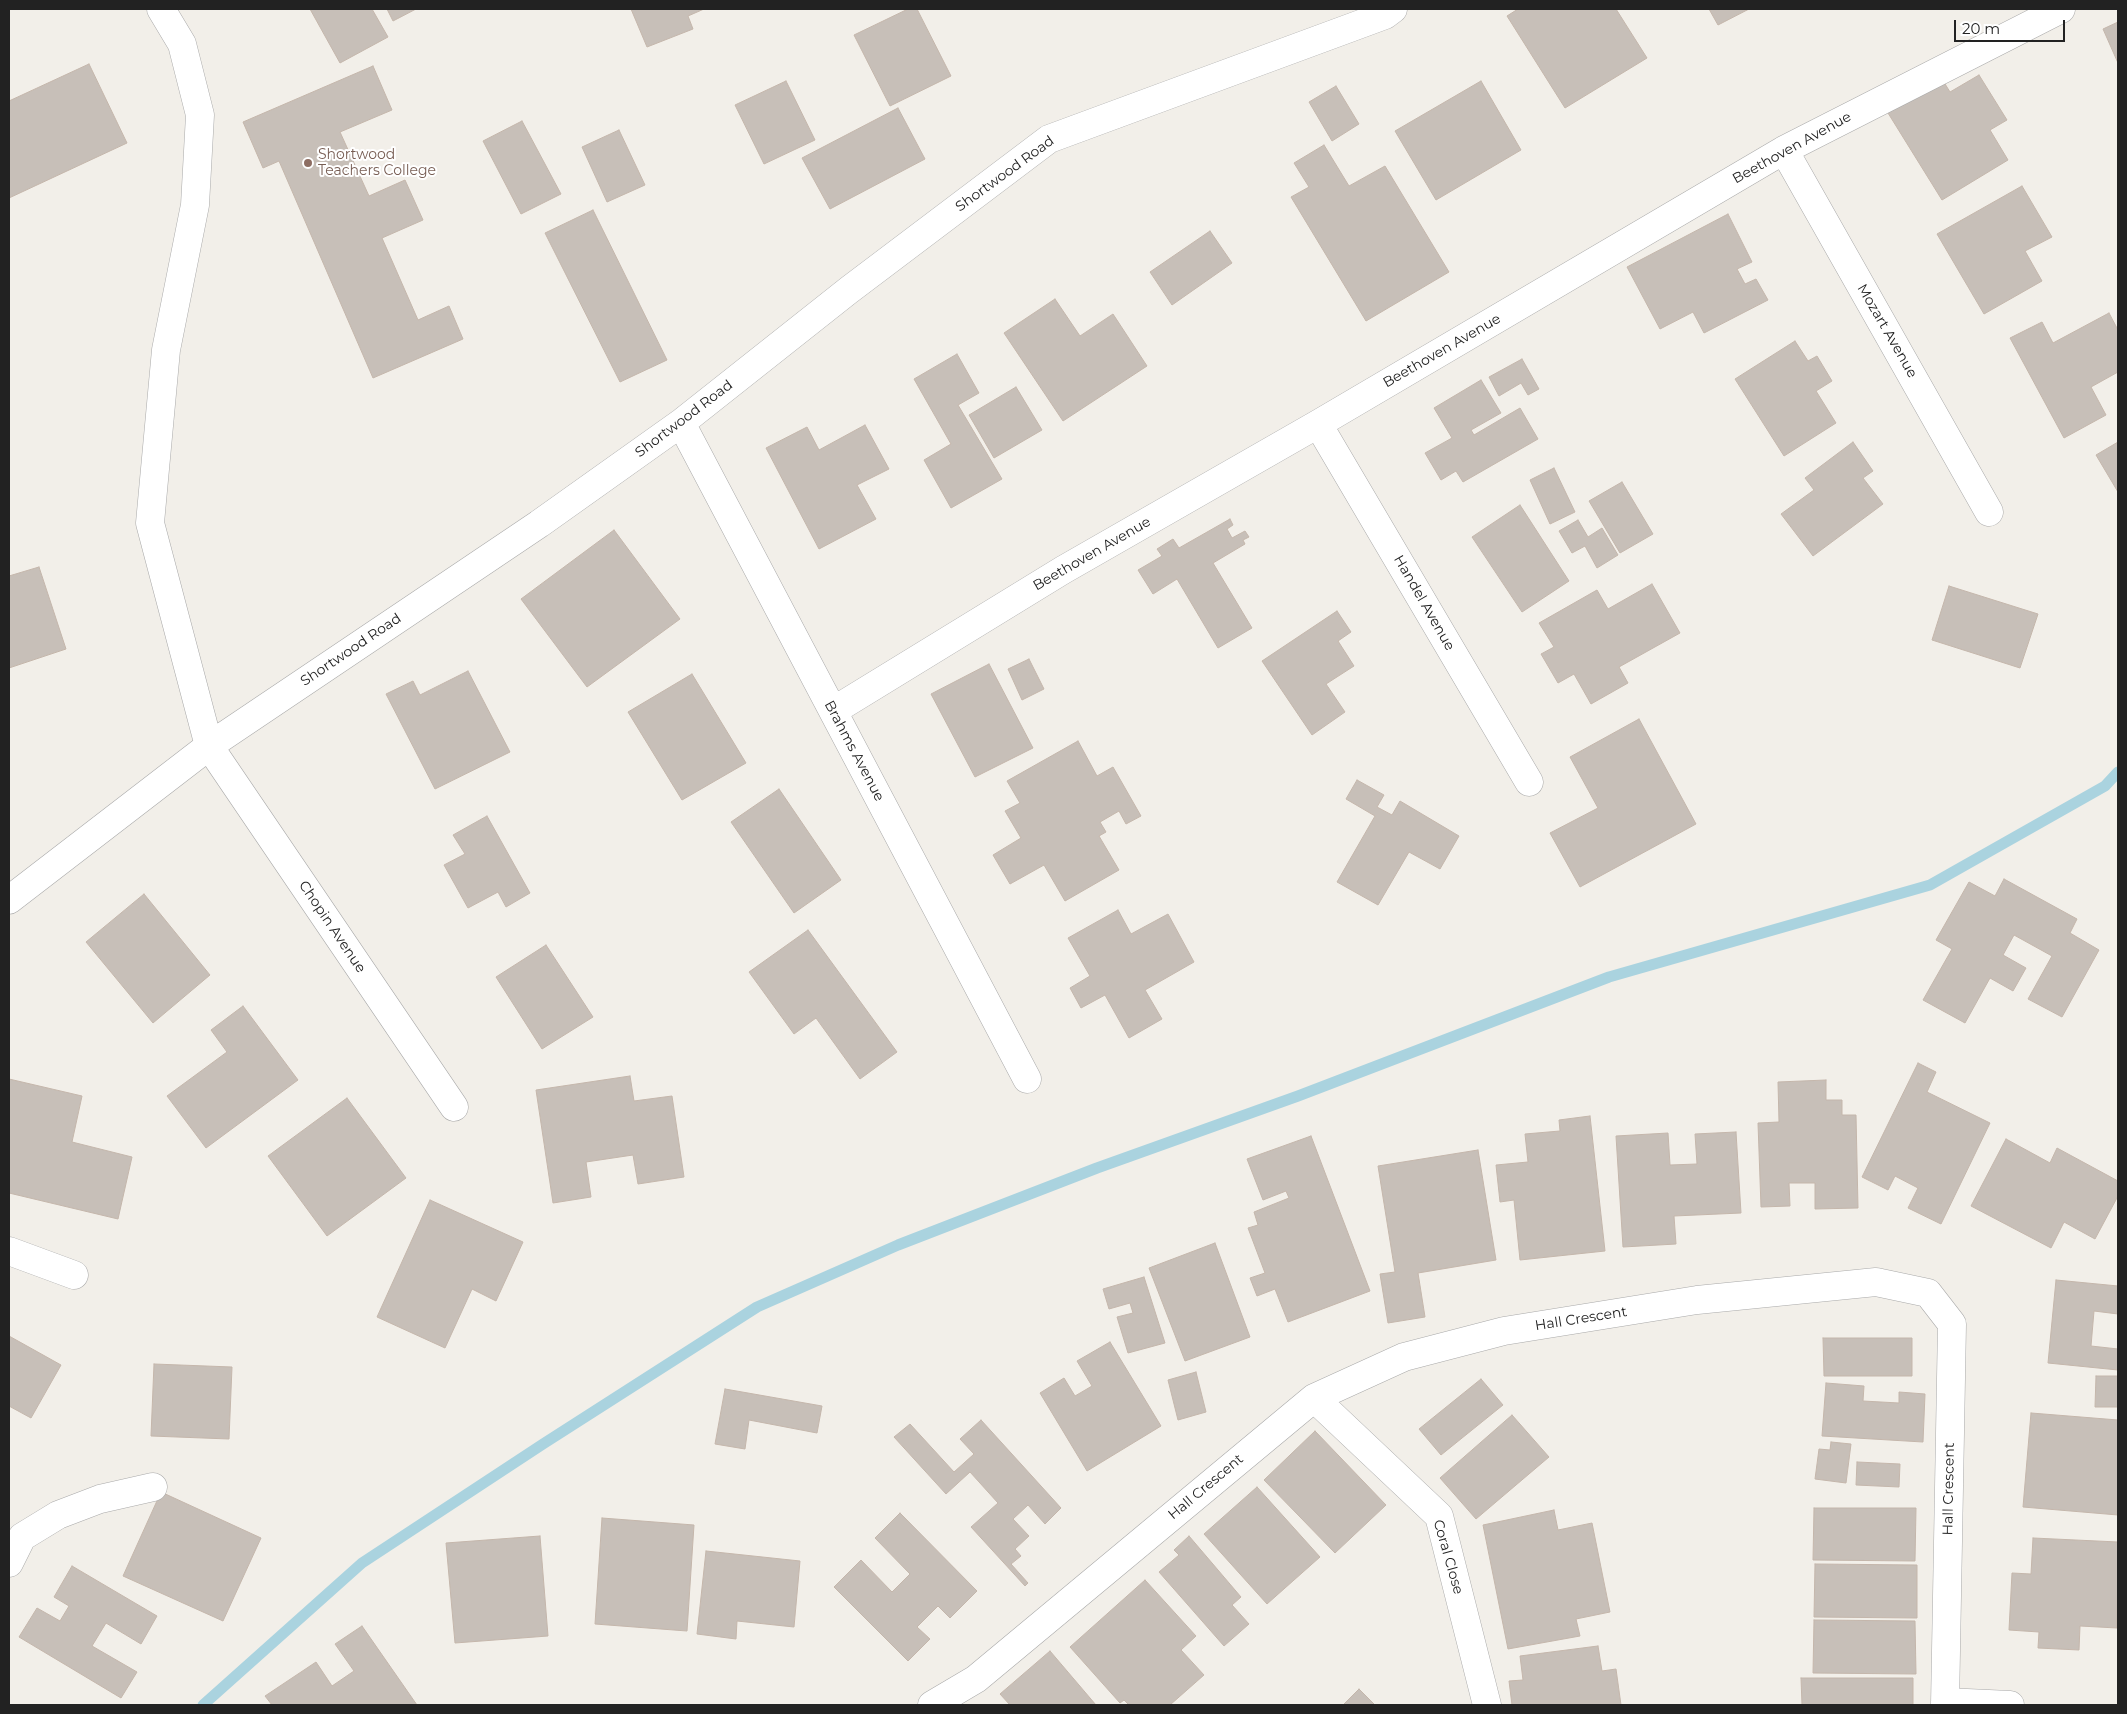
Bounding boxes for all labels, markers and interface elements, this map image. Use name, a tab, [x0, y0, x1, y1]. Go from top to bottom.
scale bar	[1957, 10, 2068, 42]
text: 20 m	[1962, 19, 2000, 38]
street label: Beethoven Avenue	[1730, 108, 1854, 188]
street label: Shortwood Road	[952, 133, 1058, 215]
place label: Shortwood Teachers College	[318, 147, 436, 180]
marker: Shortwood Teachers College	[302, 157, 314, 169]
street label: Mozart Avenue	[1853, 281, 1921, 381]
street label: Beethoven Avenue	[1380, 310, 1504, 392]
street label: Shortwood Road	[632, 377, 736, 461]
street label: Beethoven Avenue	[1030, 513, 1154, 595]
street label: Handel Avenue	[1390, 552, 1458, 654]
street label: Shortwood Road	[298, 610, 404, 690]
street label: Brahms Avenue	[820, 698, 888, 804]
street label: Chopin Avenue	[295, 878, 369, 976]
street label: Hall Crescent	[1534, 1303, 1628, 1335]
street label: Hall Crescent	[1940, 1442, 1958, 1536]
street label: Hall Crescent	[1165, 1451, 1247, 1523]
street label: Coral Close	[1429, 1518, 1467, 1596]

